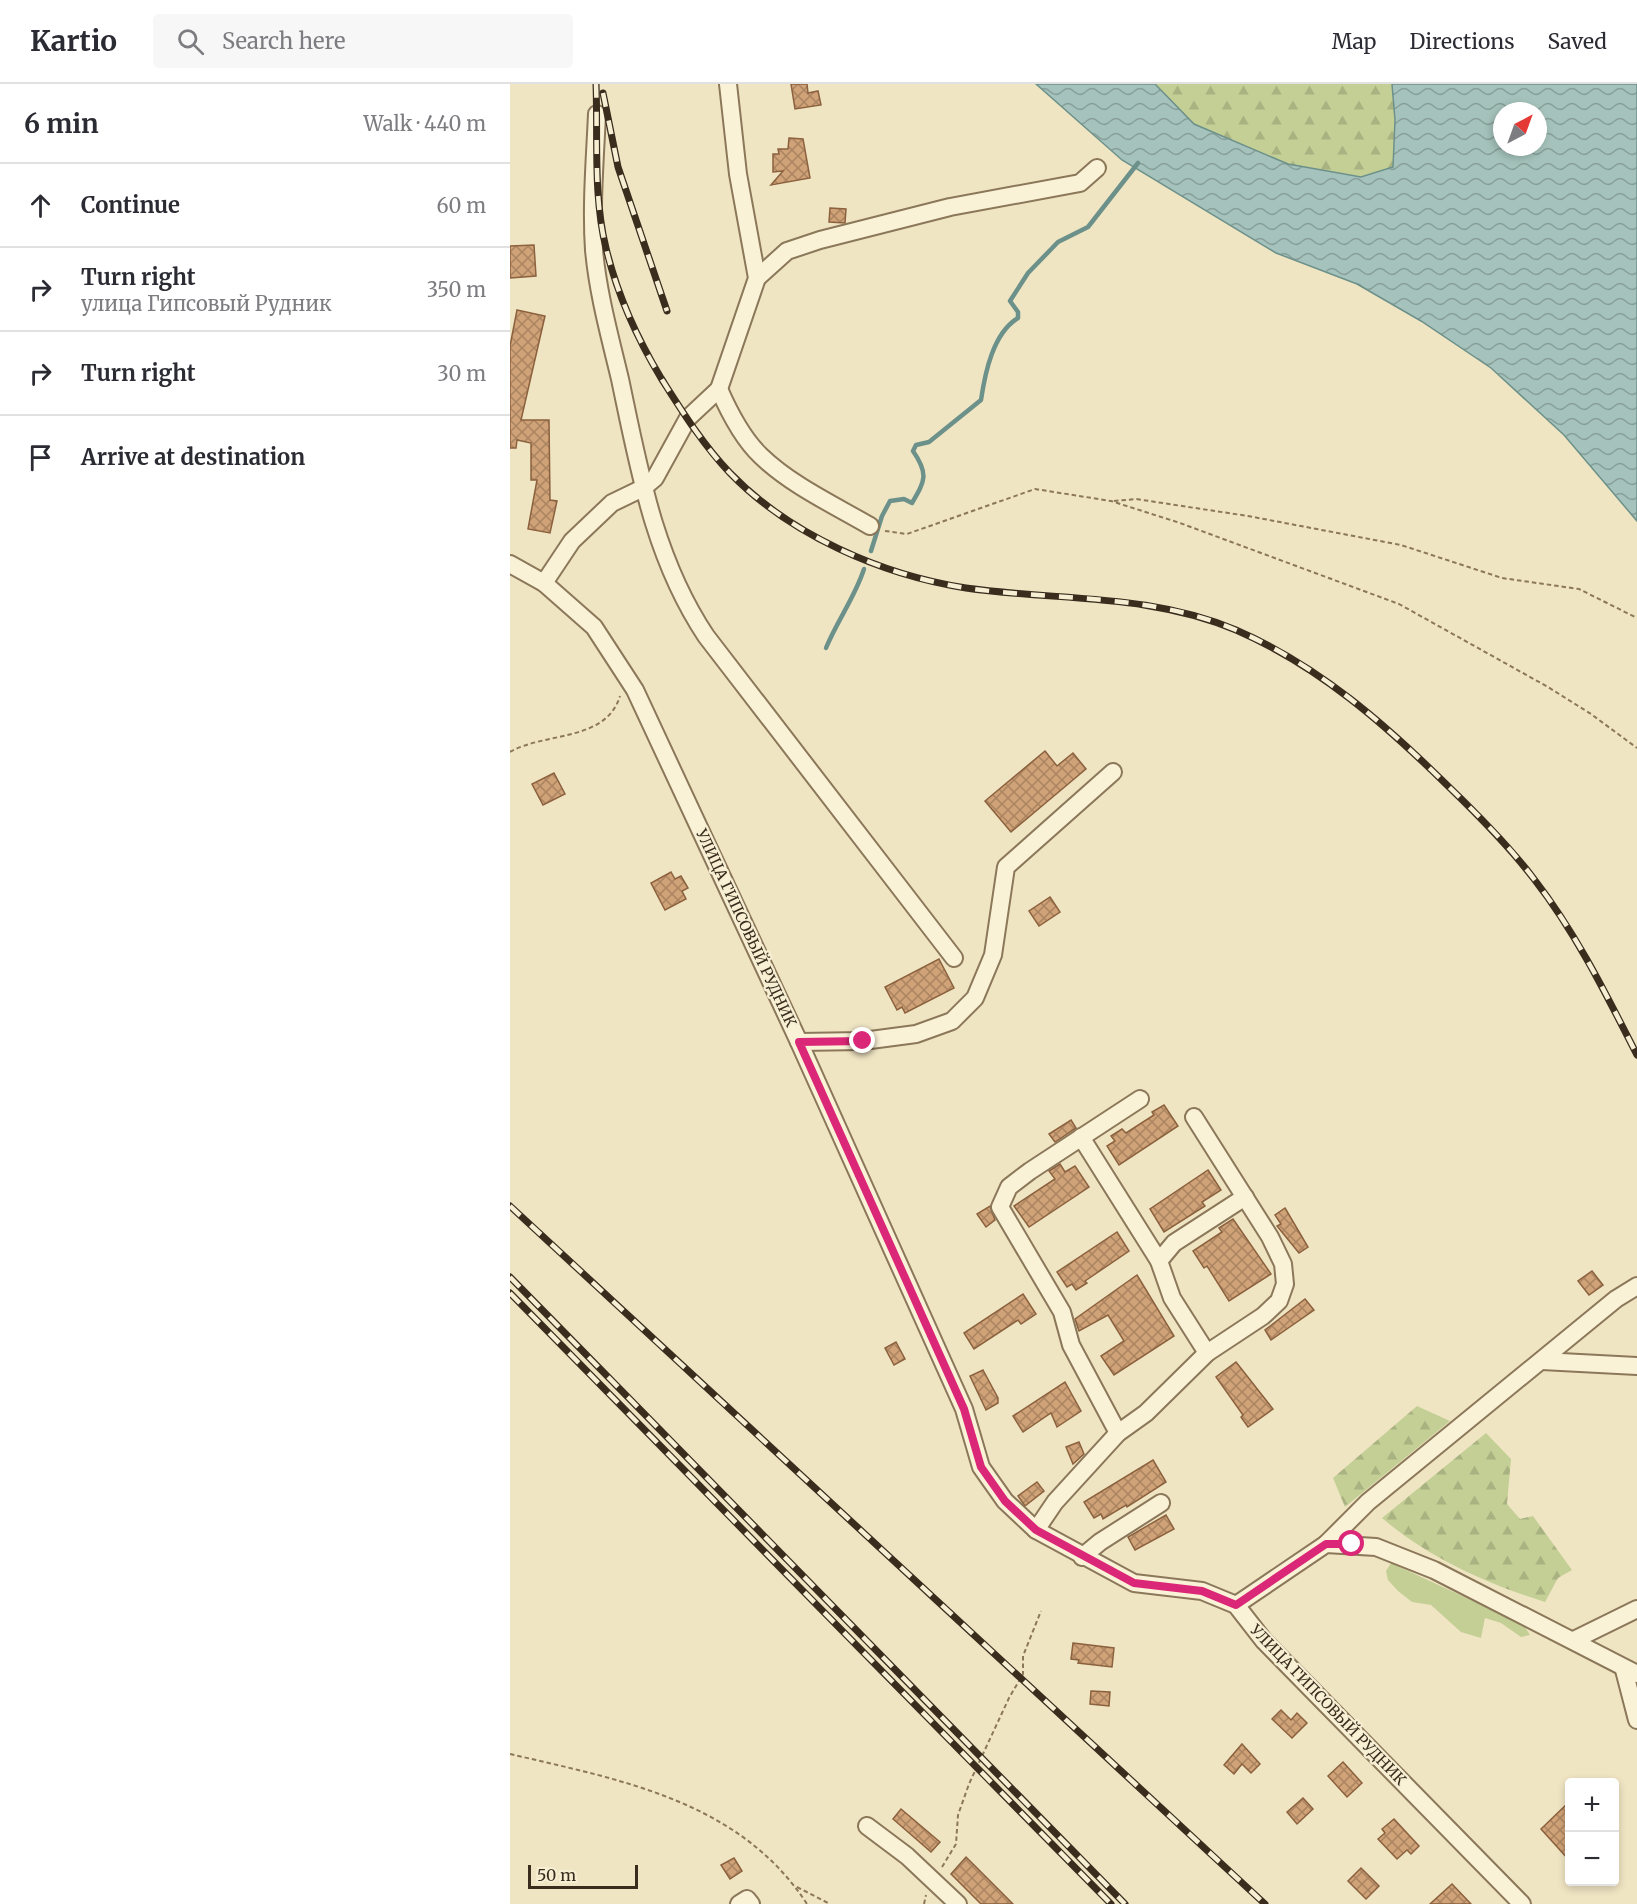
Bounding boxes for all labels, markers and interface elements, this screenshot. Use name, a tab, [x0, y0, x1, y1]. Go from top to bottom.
search box	[153, 14, 573, 68]
text: Kartio	[30, 23, 117, 59]
icon: search	[174, 25, 207, 58]
text: Search here	[222, 27, 345, 55]
text: Map	[1332, 28, 1376, 55]
text: Directions	[1409, 28, 1514, 55]
text: Saved	[1547, 28, 1607, 55]
north arrow	[1493, 102, 1547, 156]
text: 6 min	[24, 107, 99, 140]
text: Walk · 440 m	[364, 111, 486, 136]
icon: ahead	[24, 189, 57, 222]
text: Continue	[81, 191, 180, 219]
text: 60 m	[436, 193, 486, 218]
text: Turn right	[81, 263, 195, 291]
icon: right	[24, 273, 57, 306]
text: 350 m	[427, 277, 486, 302]
text: улица Гипсовый Рудник	[81, 291, 332, 316]
icon: right	[24, 357, 57, 390]
text: Turn right	[81, 359, 195, 387]
text: 30 m	[437, 361, 486, 386]
icon: arrive	[24, 441, 57, 474]
text: Arrive at destination	[81, 443, 305, 471]
street label: УЛИЦА ГИПСОВЫЙ РУДНИК	[692, 824, 802, 1030]
route end	[849, 1027, 875, 1053]
route start	[1338, 1530, 1364, 1556]
street label: УЛИЦА ГИПСОВЫЙ РУДНИК	[1246, 1619, 1411, 1789]
map controls	[1565, 1778, 1619, 1886]
button: +	[1565, 1778, 1619, 1832]
button: −	[1565, 1832, 1619, 1886]
scale bar	[528, 1862, 638, 1890]
text: 50 m	[537, 1865, 576, 1885]

